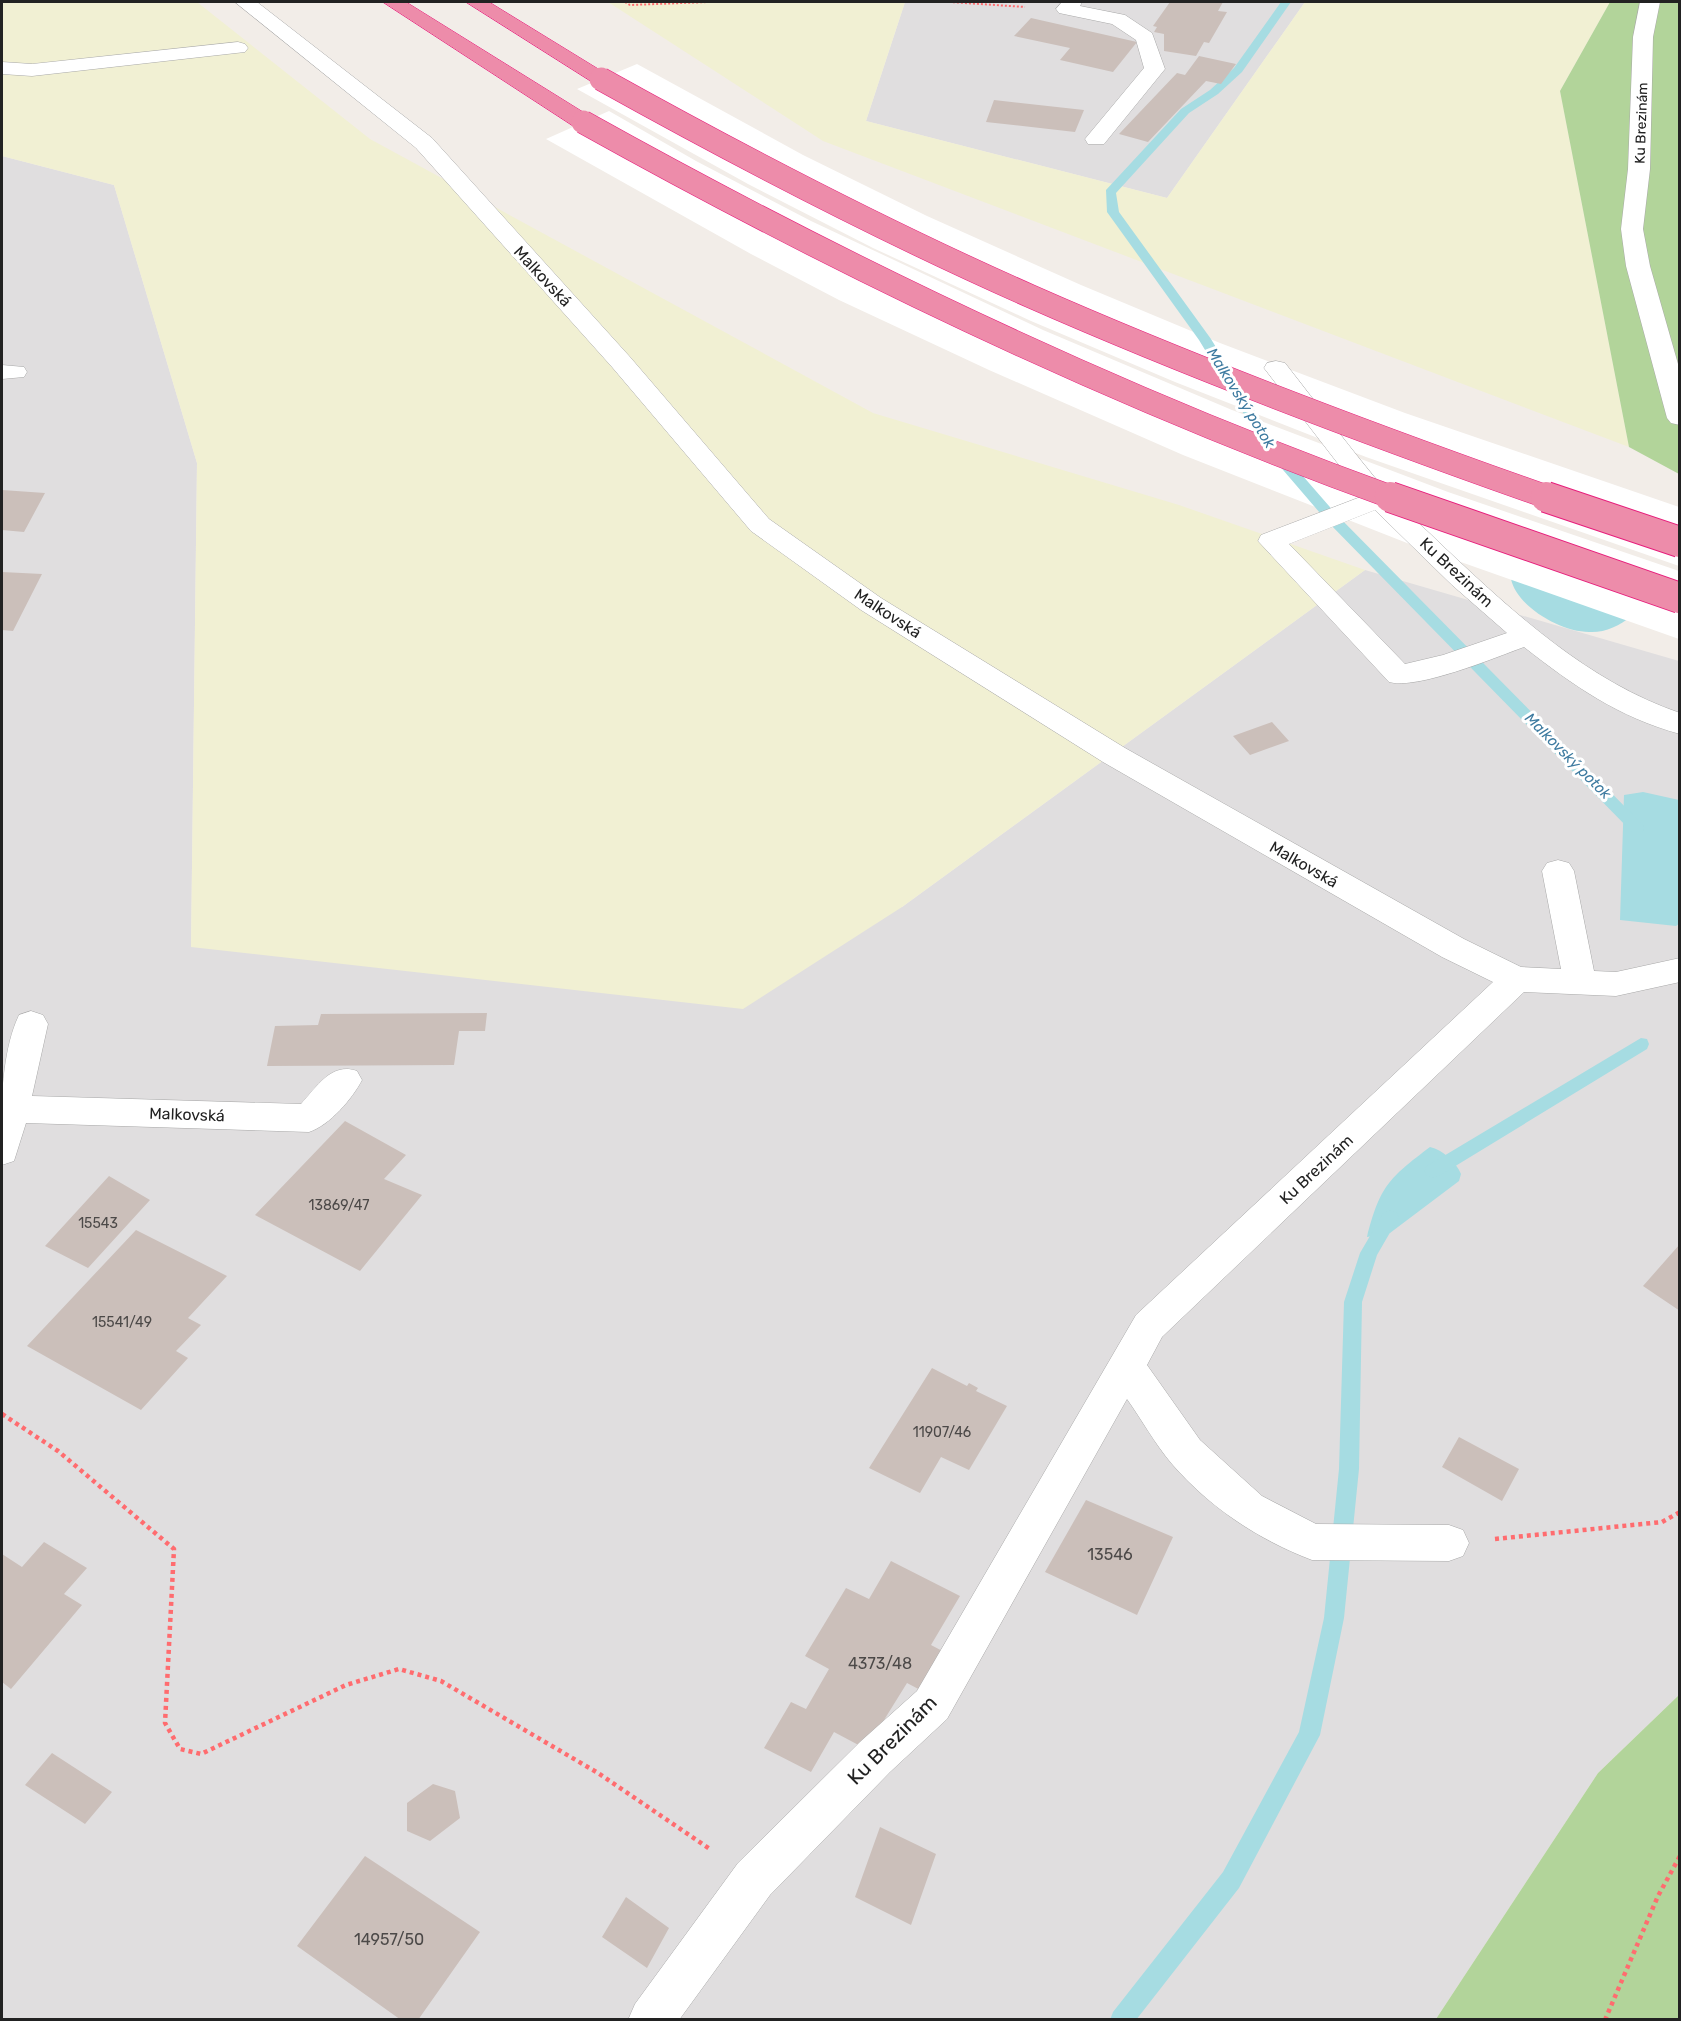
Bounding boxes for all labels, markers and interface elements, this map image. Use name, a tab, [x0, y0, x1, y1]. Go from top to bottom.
street label: Ku Brezinám	[1632, 82, 1651, 164]
street label: Malkovská	[510, 242, 575, 311]
water label: Malkovský potok	[1203, 345, 1279, 452]
street label: Ku Brezinám	[1416, 534, 1497, 611]
street label: Malkovská	[851, 585, 925, 642]
water label: Malkovský potok	[1521, 709, 1615, 803]
street label: Malkovská	[1266, 837, 1341, 892]
street label: Malkovská	[149, 1104, 225, 1125]
street label: Ku Brezinám	[1276, 1131, 1357, 1208]
house number: 13869/47	[309, 1197, 369, 1214]
house number: 15543	[78, 1215, 118, 1232]
house number: 15541/49	[92, 1314, 152, 1331]
house number: 11907/46	[913, 1424, 971, 1441]
house number: 13546	[1087, 1545, 1133, 1564]
house number: 4373/48	[848, 1654, 912, 1673]
street label: Ku Brezinám	[842, 1690, 942, 1790]
house number: 14957/50	[354, 1930, 424, 1949]

